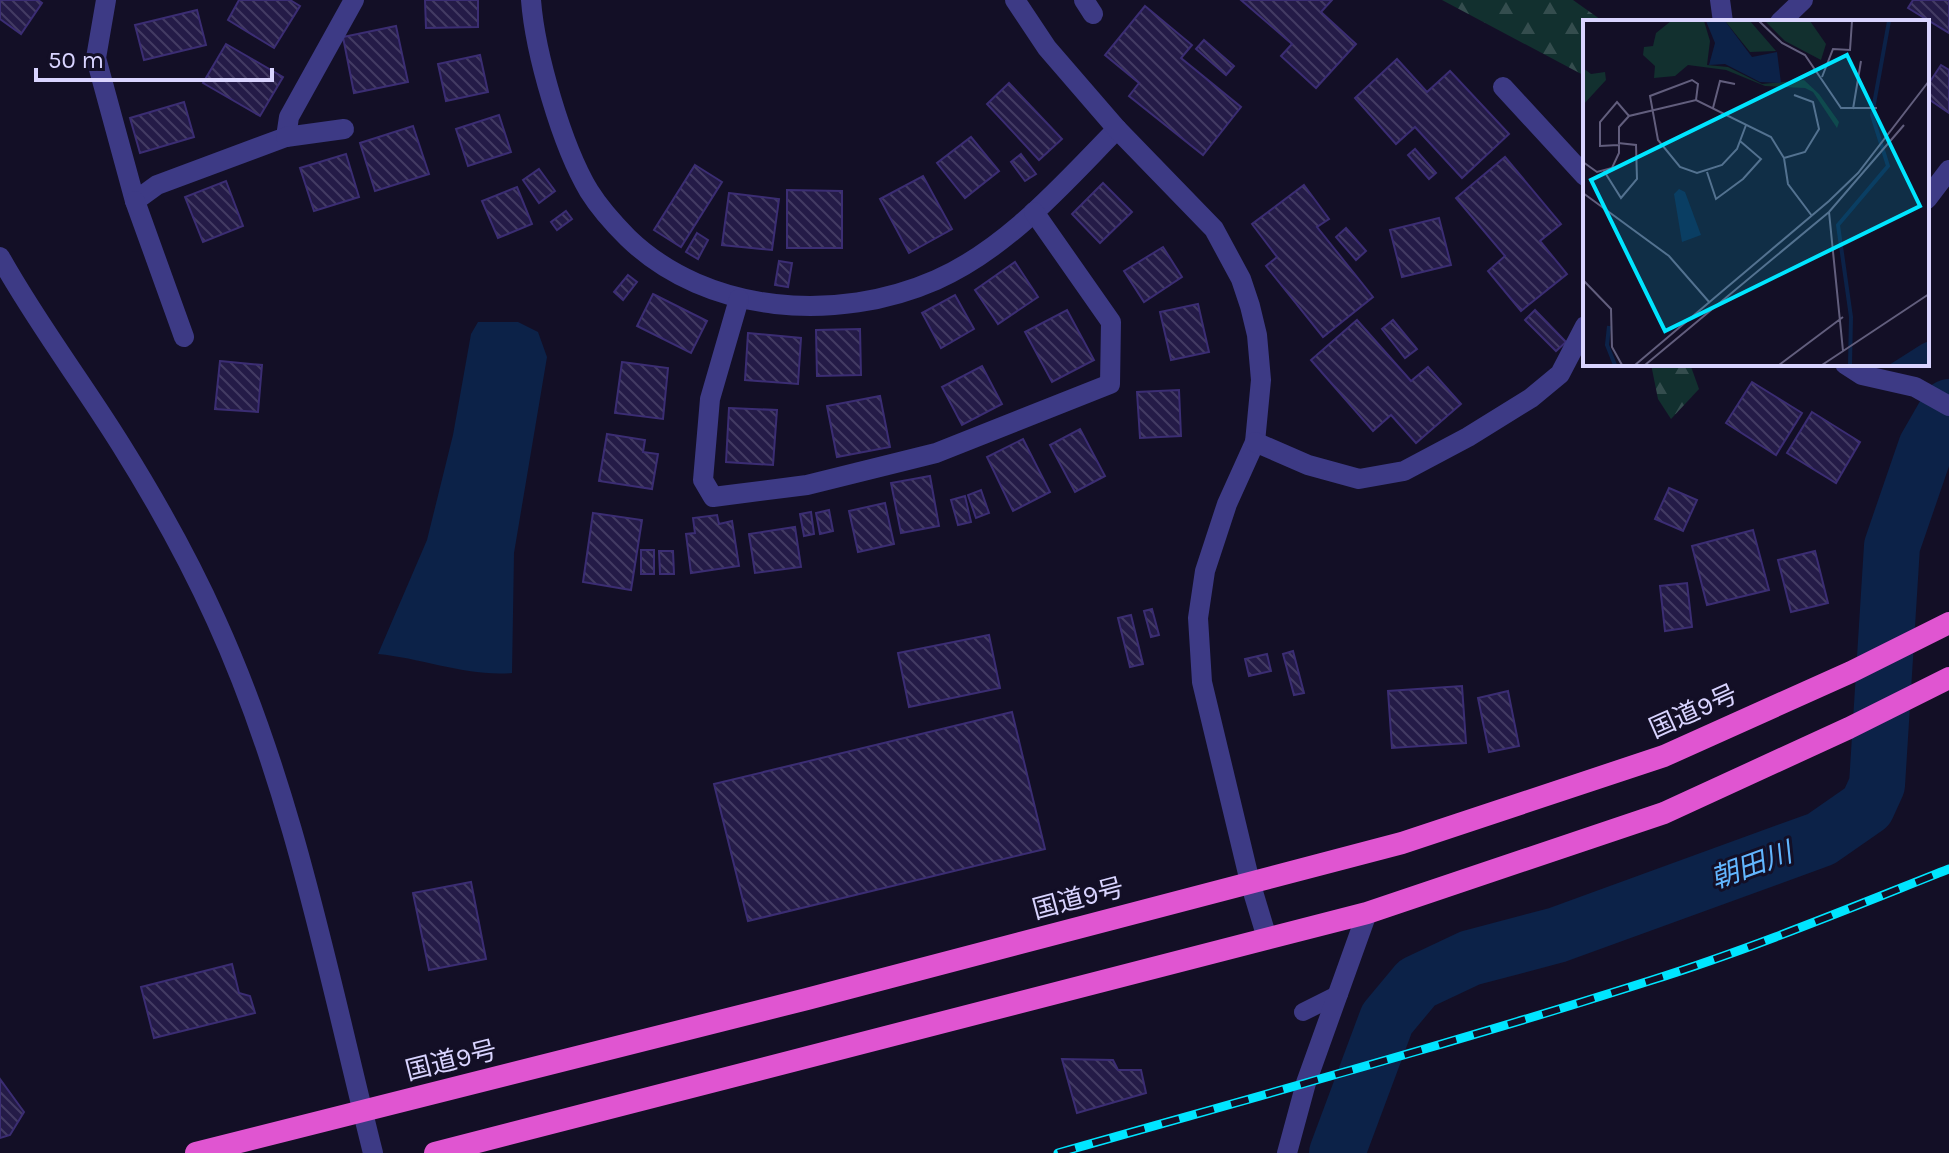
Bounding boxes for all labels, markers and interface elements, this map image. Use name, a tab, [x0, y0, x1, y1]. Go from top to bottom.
inset map	[1583, 20, 1929, 366]
scale bar	[36, 32, 272, 82]
text: 50 m	[48, 46, 104, 74]
street label: 国道9号	[1644, 678, 1742, 745]
water label: 朝田川	[1706, 835, 1799, 895]
street label: 国道9号	[1029, 871, 1127, 926]
street label: 国道9号	[402, 1034, 500, 1087]

